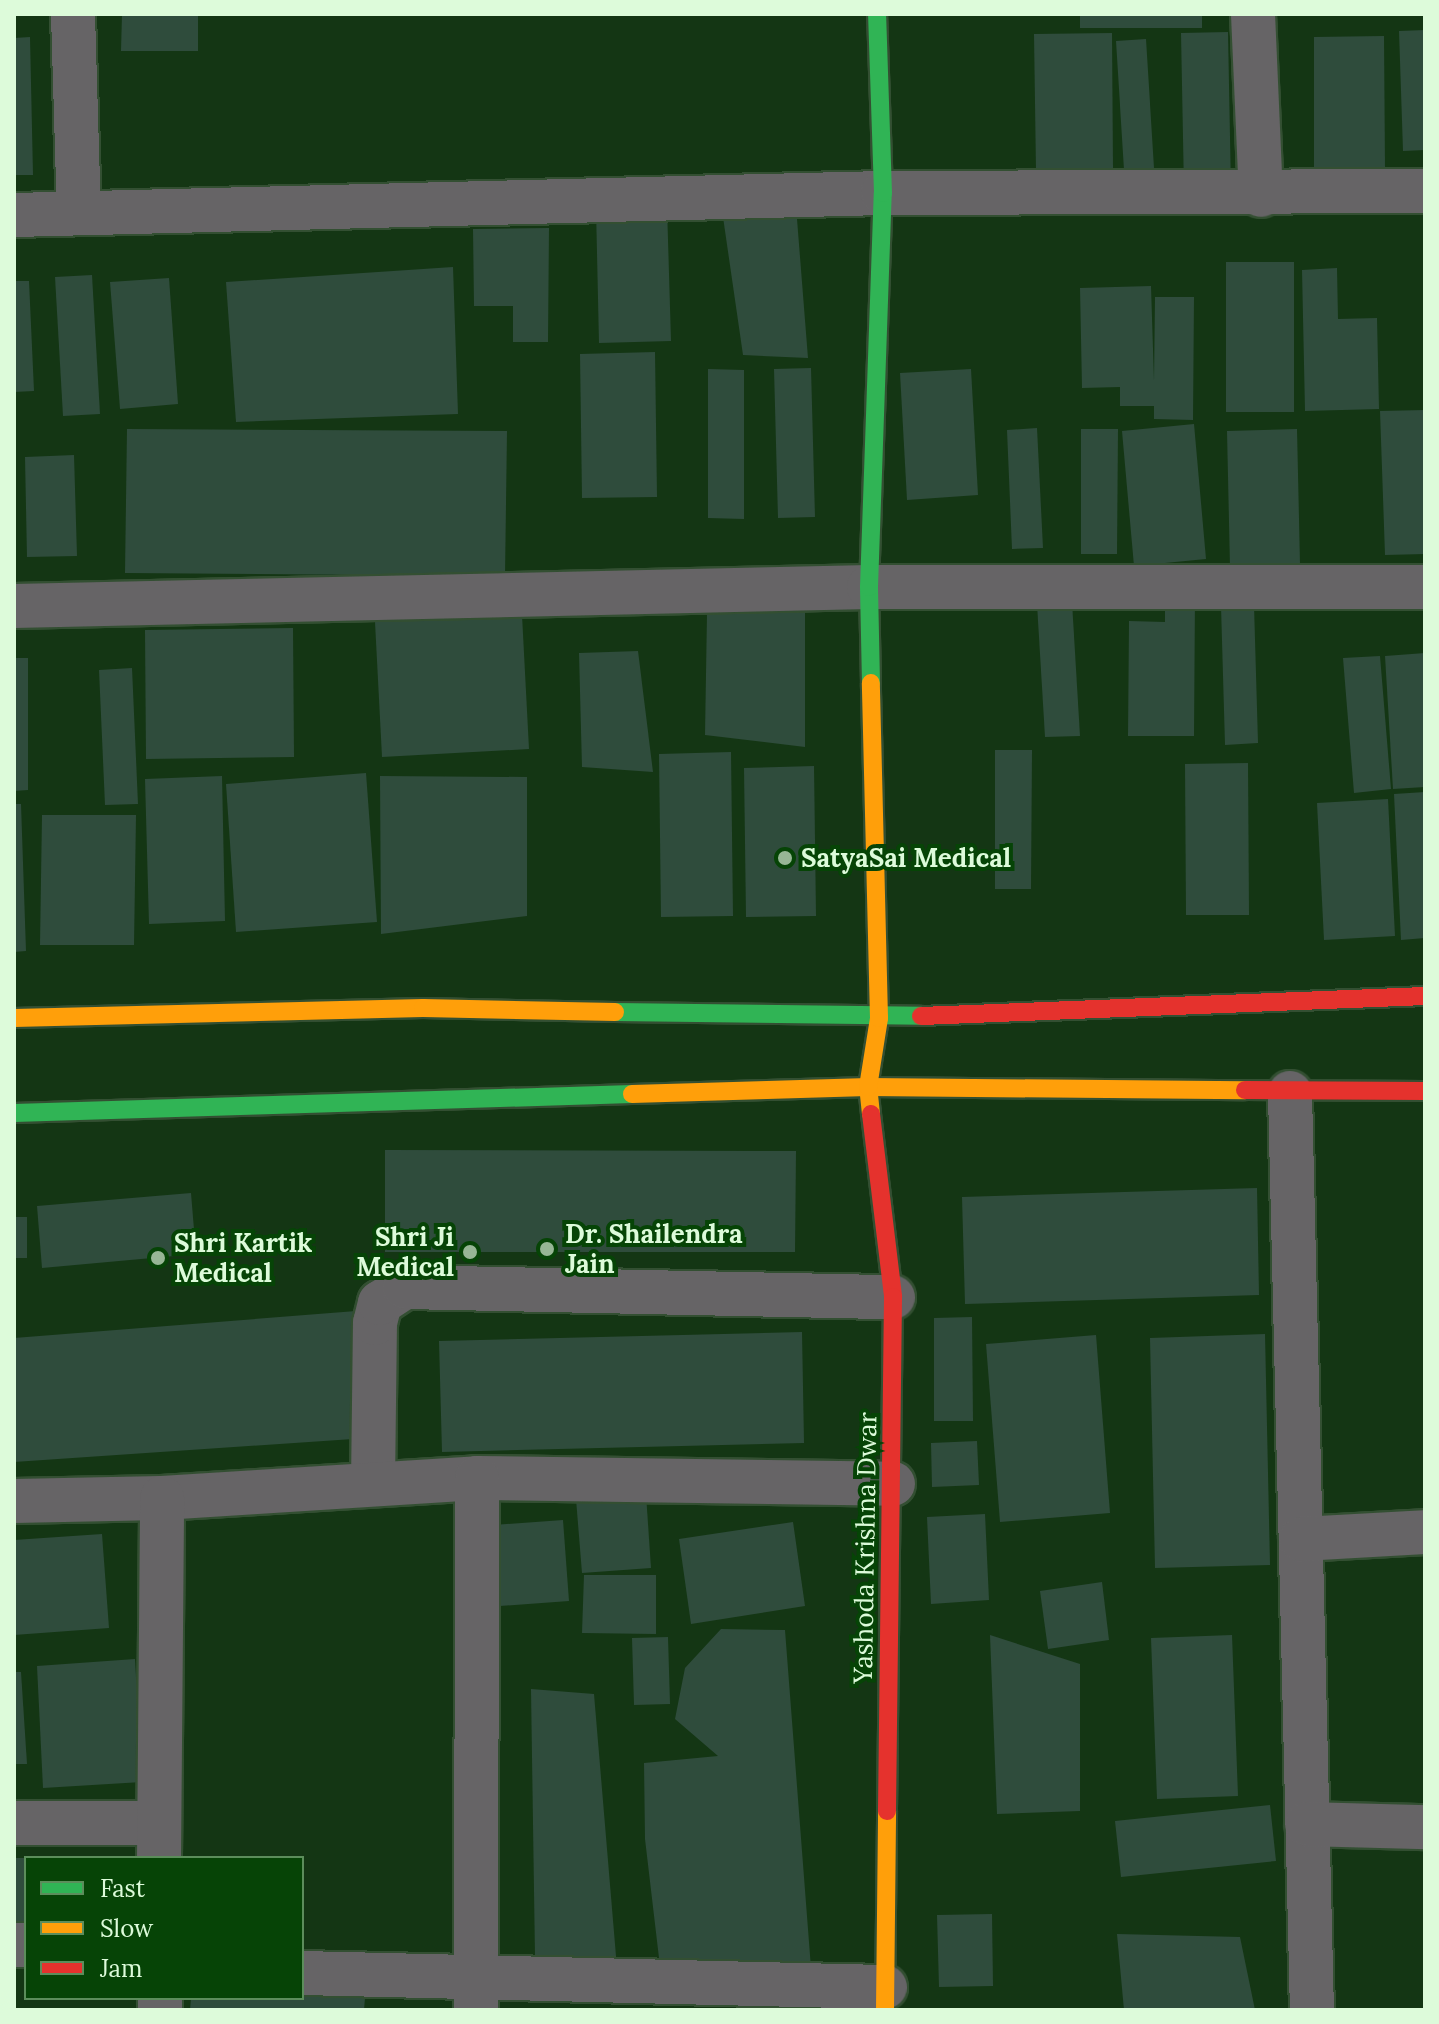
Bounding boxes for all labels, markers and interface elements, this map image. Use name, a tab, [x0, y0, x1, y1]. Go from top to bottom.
place label: SatyaSai Medical	[801, 842, 1011, 874]
marker: SatyaSai Medical	[776, 849, 794, 867]
place label: Dr. Shailendra Jain	[565, 1218, 743, 1280]
place label: Shri Ji Medical	[356, 1221, 454, 1282]
place label: Shri Kartik Medical	[174, 1227, 313, 1288]
marker: Dr. Shailendra Jain	[536, 1238, 558, 1260]
marker: Shri Ji Medical	[461, 1243, 479, 1261]
marker: Shri Kartik Medical	[149, 1249, 167, 1267]
street label: Yashoda Krishna Dwar	[847, 1412, 883, 1684]
legend	[24, 1856, 304, 2000]
text: Fast	[100, 1873, 145, 1904]
text: Slow	[100, 1913, 153, 1944]
text: Jam	[100, 1953, 142, 1984]

